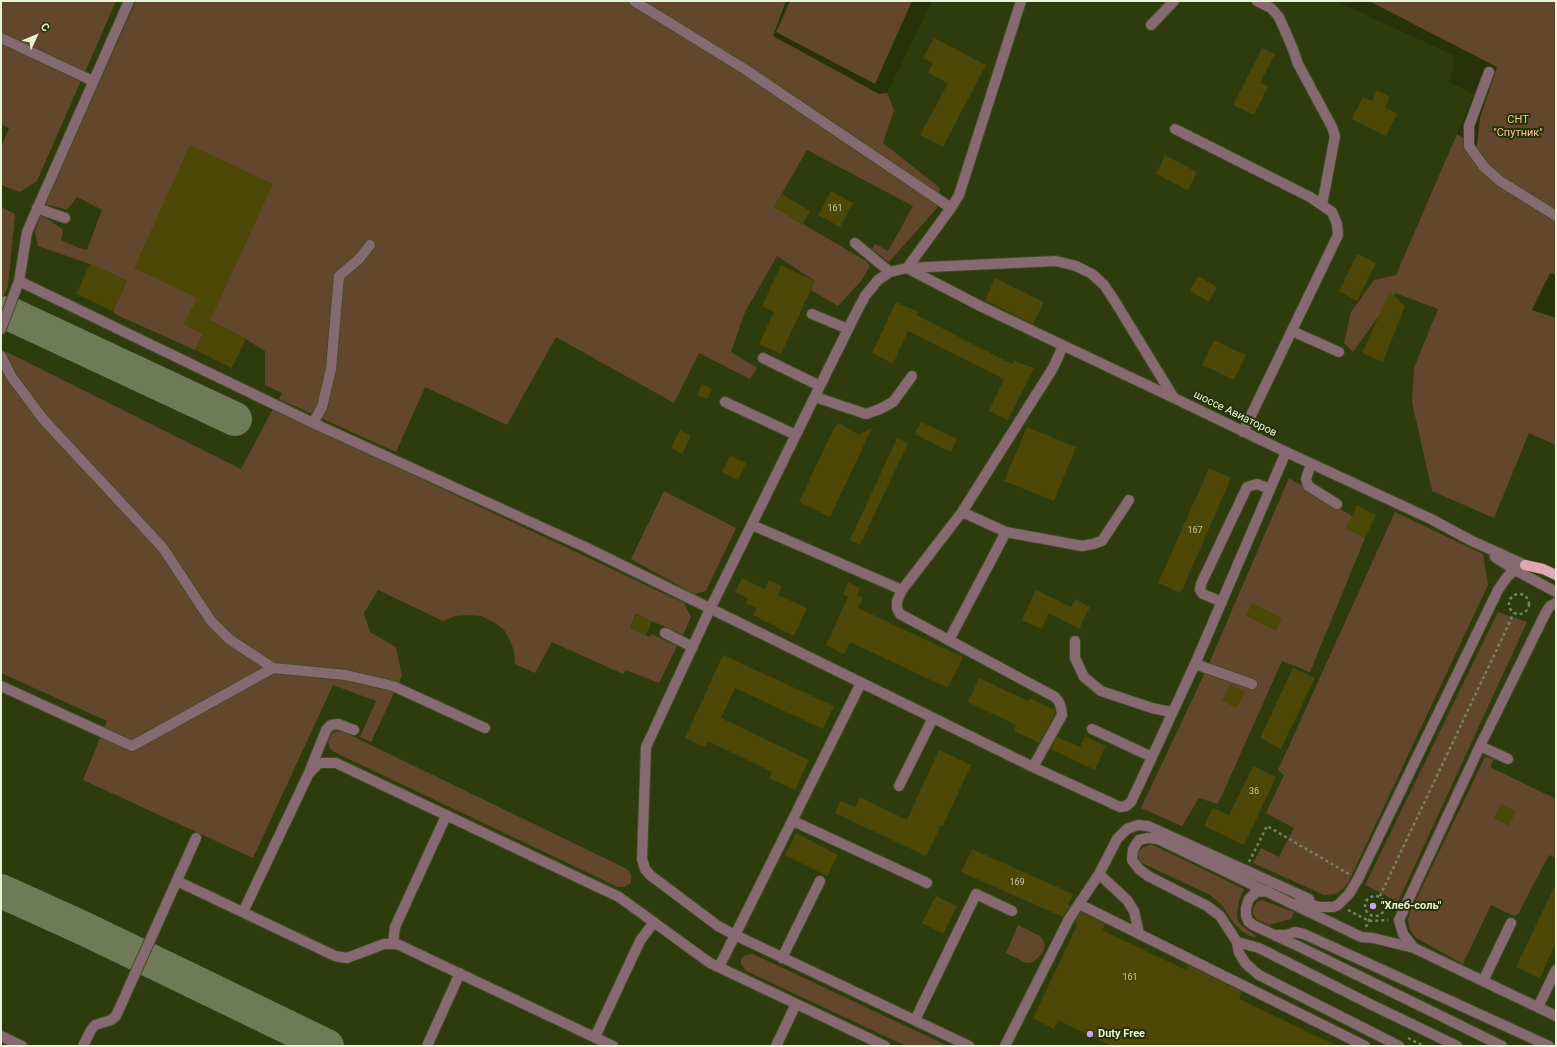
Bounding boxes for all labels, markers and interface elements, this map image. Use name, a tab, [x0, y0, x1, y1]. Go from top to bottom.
north arrow	[16, 16, 56, 56]
text: С	[38, 20, 52, 34]
park label: СНТ "Спутник"	[1493, 113, 1543, 139]
house number: 161	[827, 204, 843, 214]
street label: шоссе Авиаторов	[1191, 388, 1279, 440]
house number: 167	[1187, 526, 1203, 536]
house number: 36	[1249, 787, 1259, 797]
house number: 169	[1009, 878, 1025, 888]
place label: "Хлеб-соль"	[1381, 899, 1441, 913]
marker: "Хлеб-соль"	[1368, 901, 1378, 911]
house number: 161	[1122, 973, 1138, 983]
place label: Duty Free	[1098, 1027, 1145, 1041]
marker: Duty Free	[1085, 1029, 1095, 1039]

